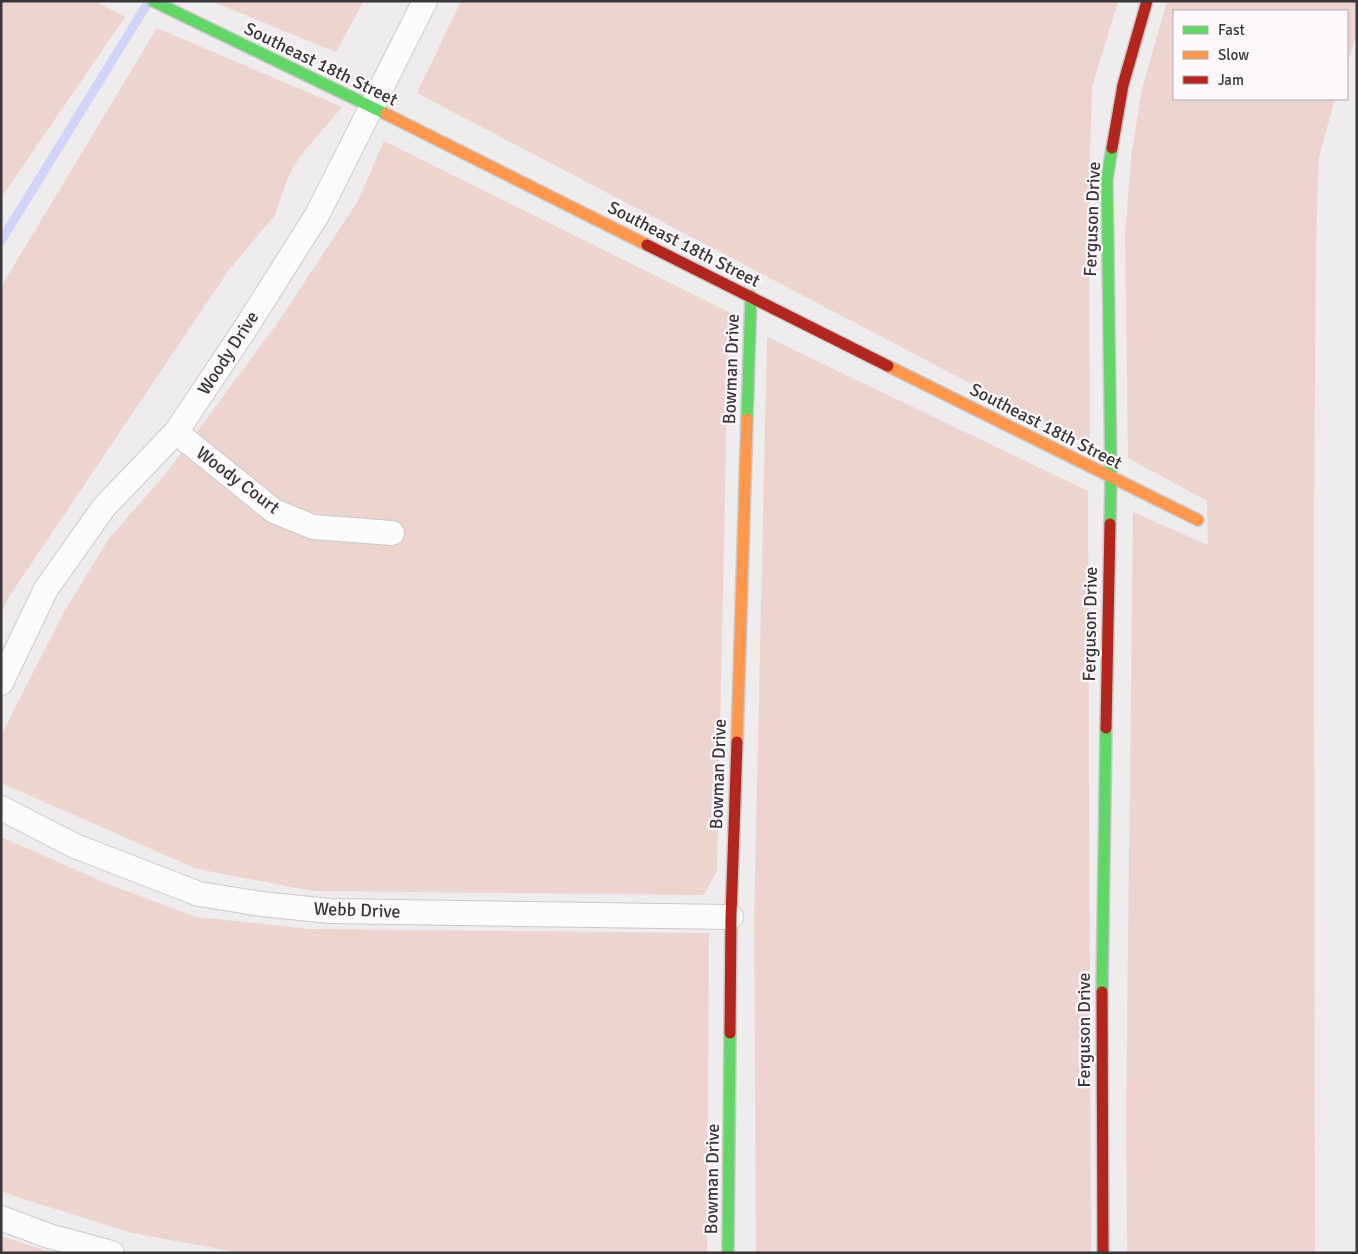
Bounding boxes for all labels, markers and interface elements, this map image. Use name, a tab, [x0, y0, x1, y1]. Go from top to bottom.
legend	[1173, 10, 1348, 100]
street label: Southeast 18th Street	[241, 17, 401, 111]
text: Fast	[1218, 21, 1245, 39]
text: Slow	[1218, 46, 1249, 64]
text: Jam	[1218, 71, 1244, 89]
street label: Ferguson Drive	[1079, 161, 1105, 277]
street label: Southeast 18th Street	[604, 196, 764, 292]
street label: Woody Drive	[193, 307, 263, 399]
street label: Bowman Drive	[718, 313, 744, 425]
street label: Southeast 18th Street	[966, 378, 1126, 474]
street label: Woody Court	[192, 442, 284, 518]
street label: Ferguson Drive	[1078, 566, 1102, 682]
street label: Bowman Drive	[705, 718, 731, 830]
street label: Webb Drive	[313, 897, 401, 923]
street label: Ferguson Drive	[1073, 973, 1095, 1087]
street label: Bowman Drive	[700, 1124, 724, 1234]

